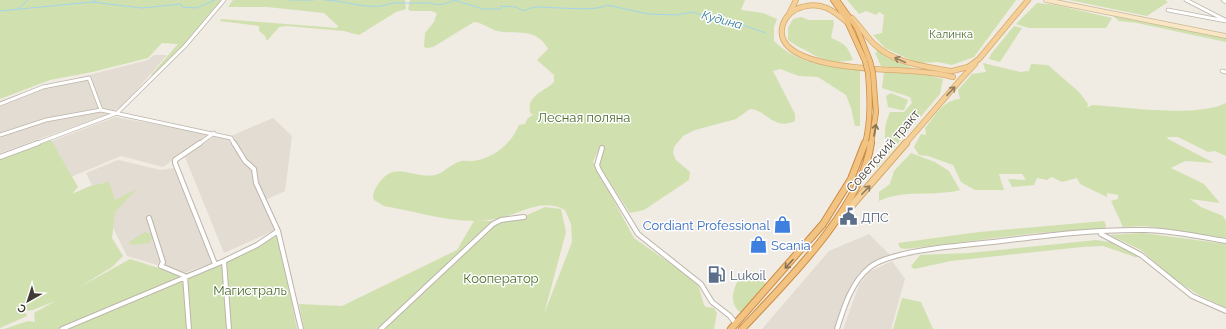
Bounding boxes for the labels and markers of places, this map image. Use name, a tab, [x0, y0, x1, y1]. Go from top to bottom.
public building icon: ДПС	[838, 207, 858, 227]
place label: ДПС	[861, 210, 889, 225]
shop icon: Cordiant Professional	[773, 215, 793, 235]
place label: Cordiant Professional	[643, 218, 770, 233]
shop icon: Scania	[748, 235, 768, 255]
place label: Scania	[771, 238, 811, 253]
fuel station icon: Lukoil	[707, 265, 727, 285]
place label: Lukoil	[730, 268, 766, 283]

